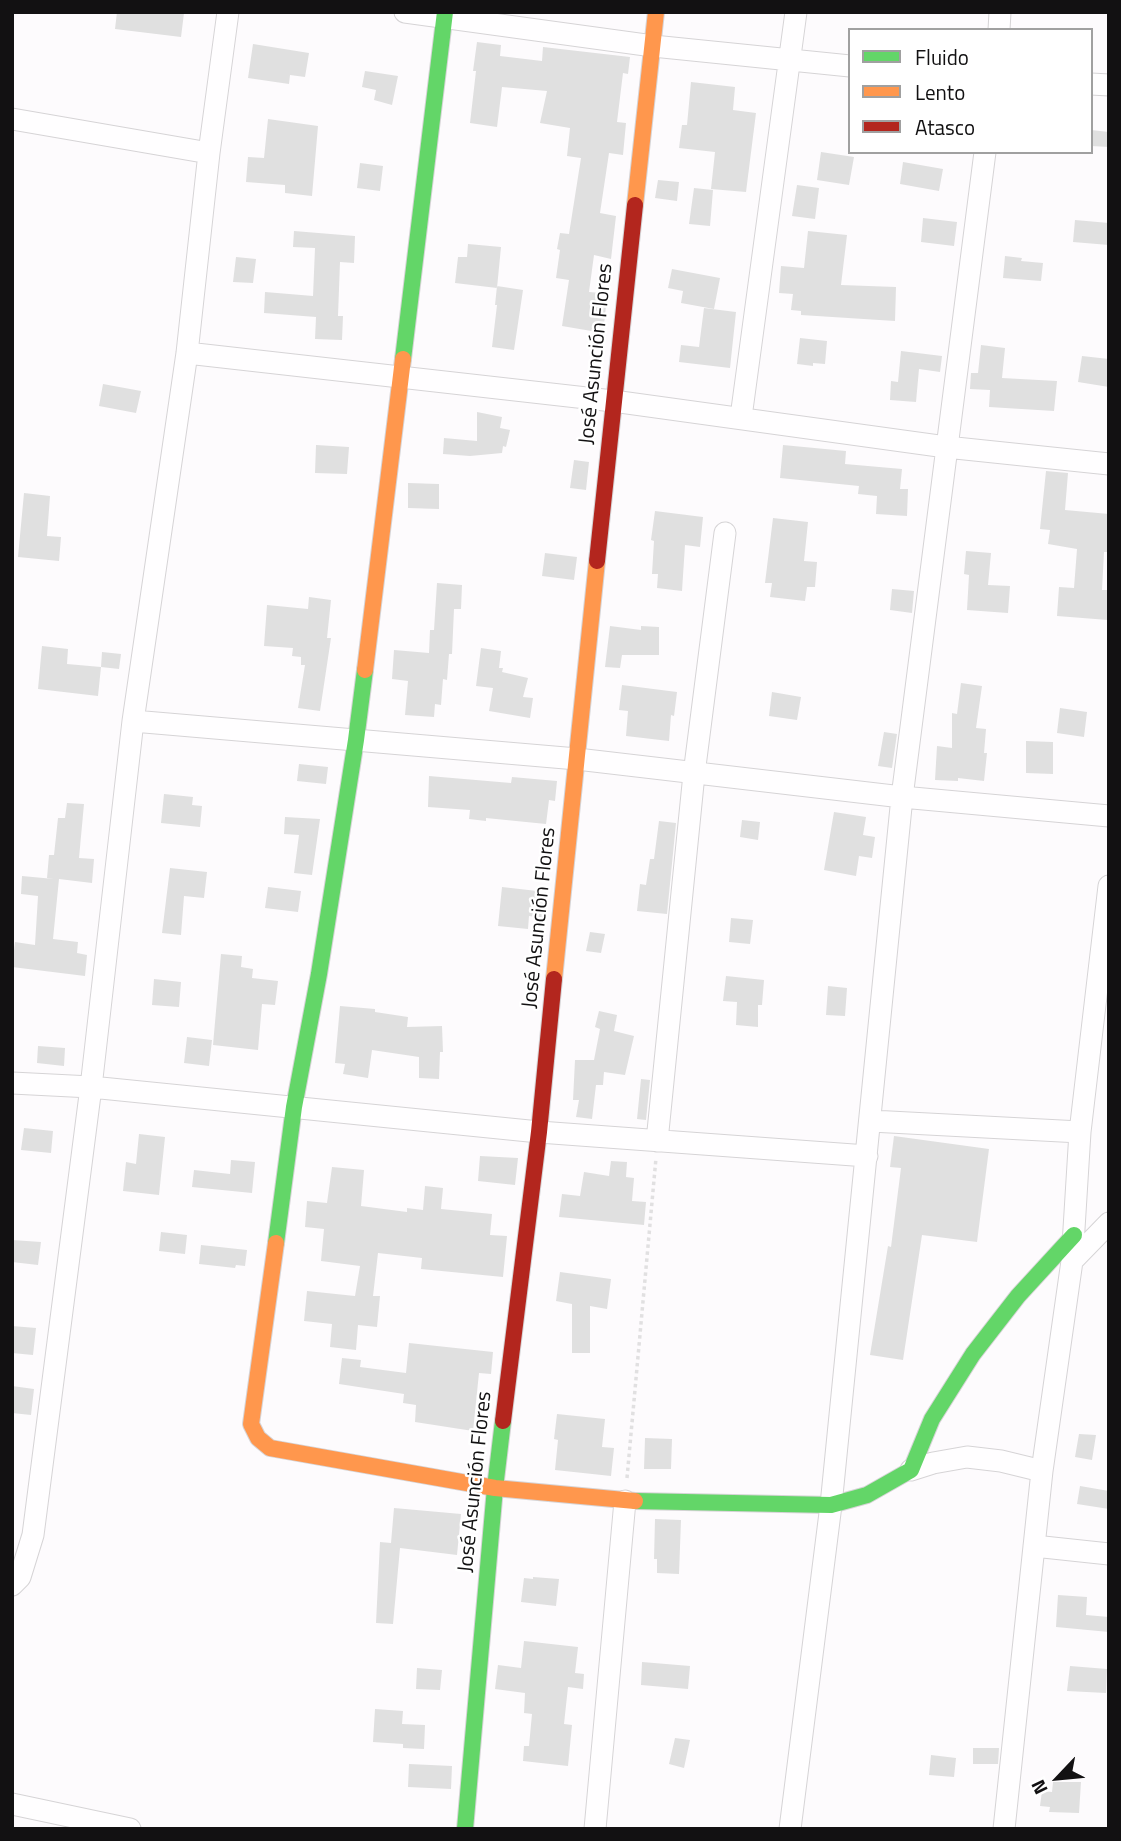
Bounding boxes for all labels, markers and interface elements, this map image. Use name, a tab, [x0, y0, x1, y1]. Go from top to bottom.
legend	[848, 28, 1093, 154]
text: Fluido	[915, 41, 969, 73]
text: Lento	[915, 76, 965, 108]
text: Atasco	[915, 111, 975, 143]
street label: José Asunción Flores	[575, 262, 619, 446]
street label: José Asunción Flores	[518, 826, 562, 1010]
street label: José Asunción Flores	[454, 1390, 498, 1574]
north arrow	[1023, 1743, 1093, 1813]
text: N	[1023, 1775, 1055, 1800]

